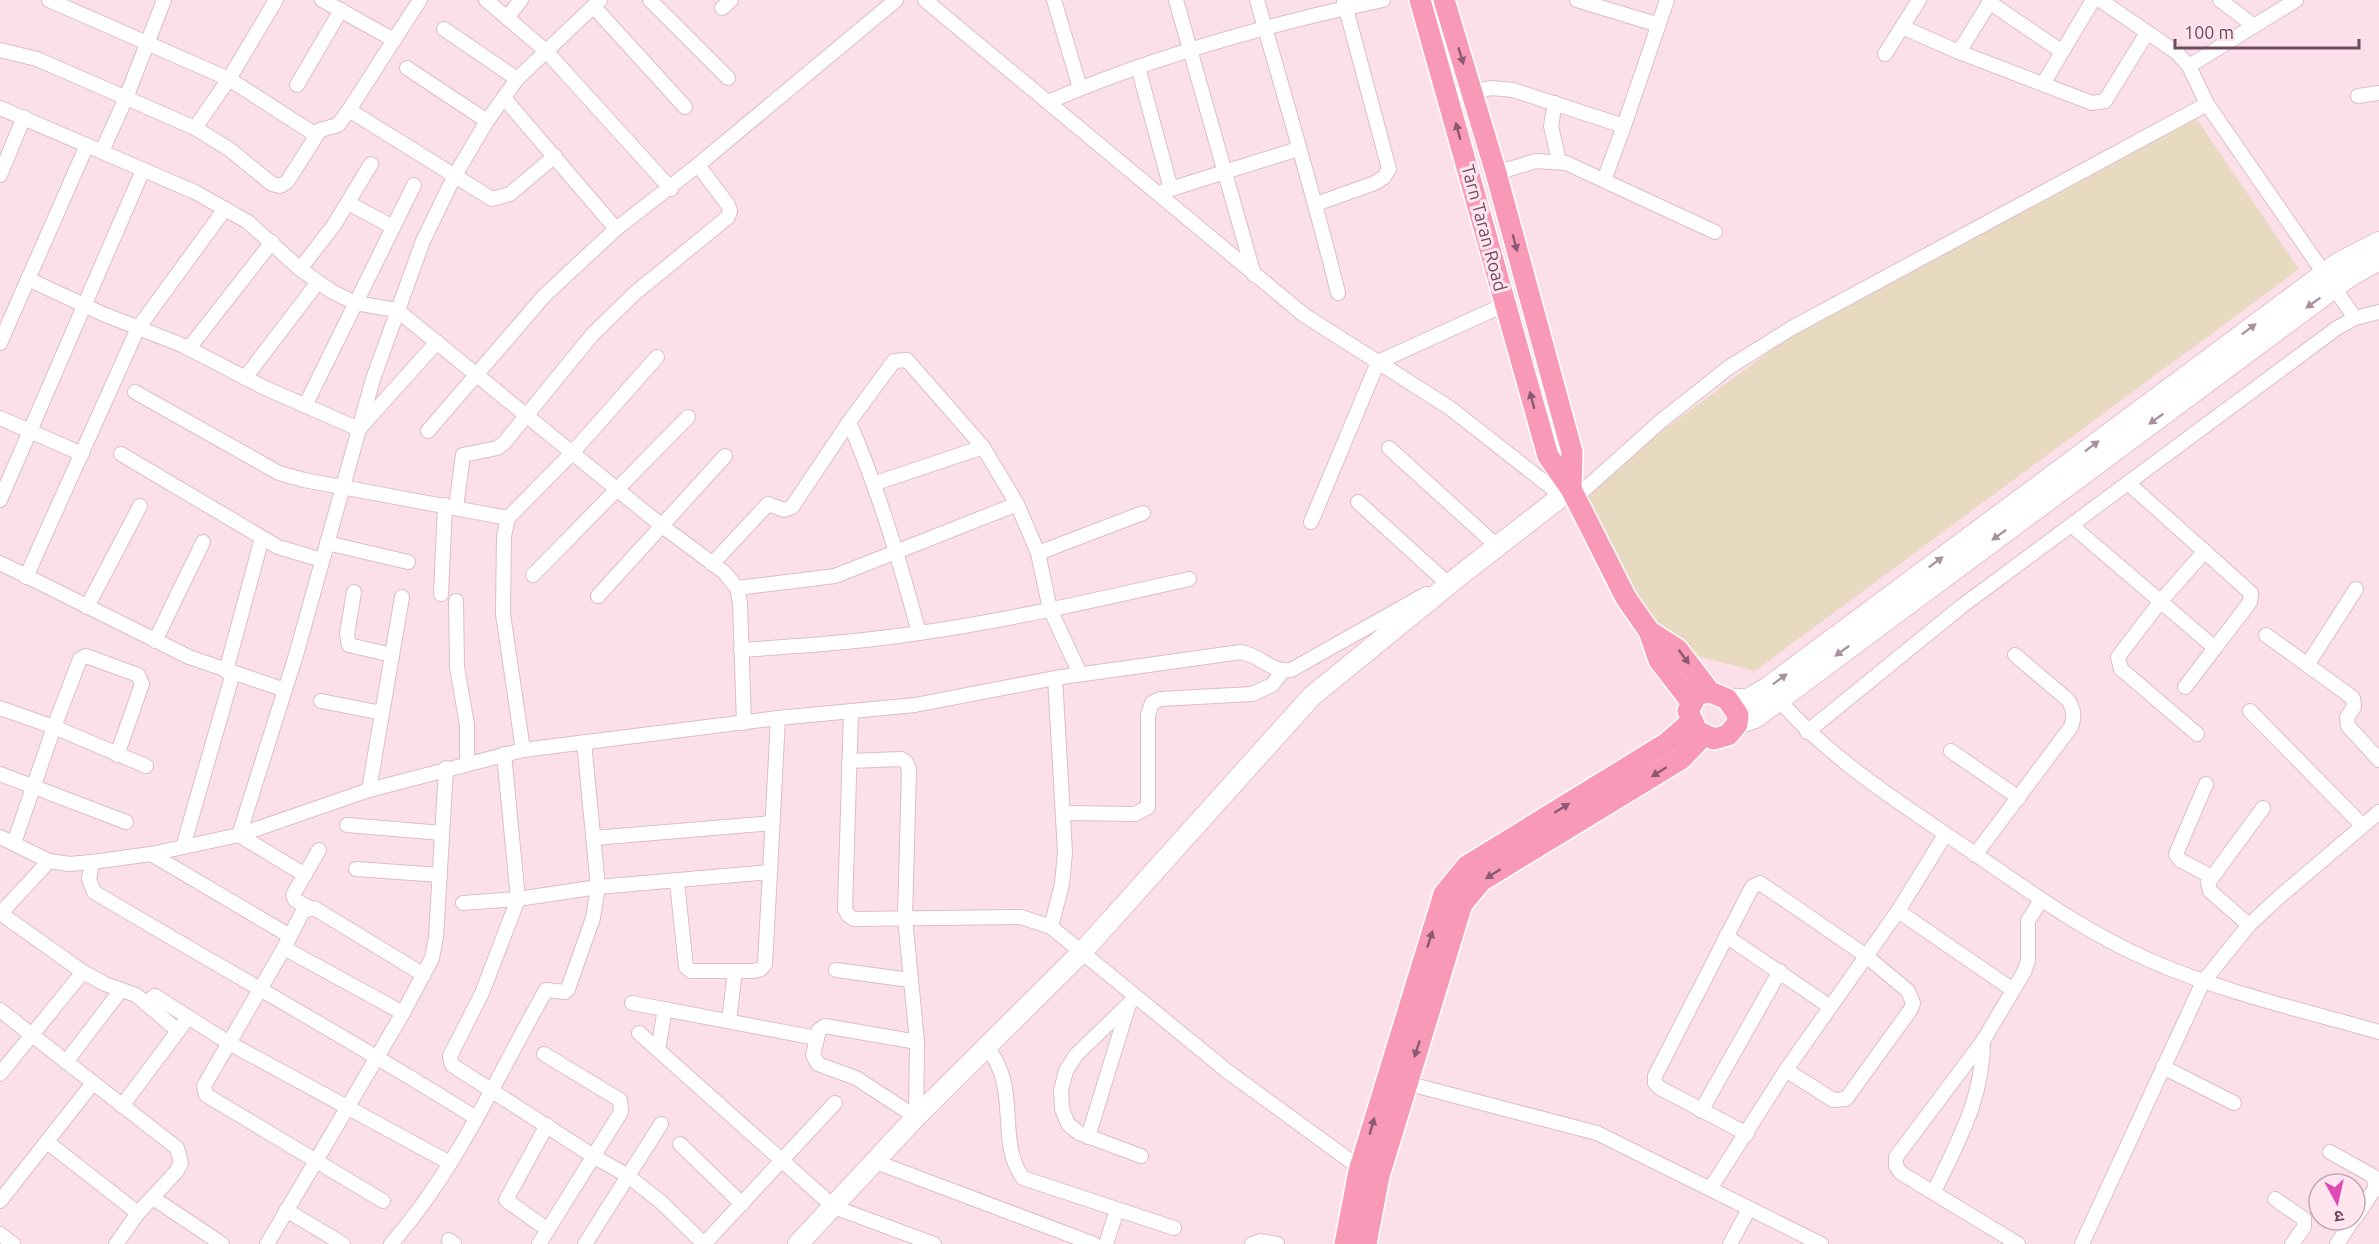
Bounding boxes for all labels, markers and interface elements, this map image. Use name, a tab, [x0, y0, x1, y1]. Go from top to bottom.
scale bar	[2175, 12, 2360, 50]
text: 100 m	[2184, 22, 2234, 42]
one-way arrow	[1457, 47, 1466, 65]
one-way arrow	[1452, 122, 1462, 140]
street label: Tarn Taran Road	[1458, 162, 1511, 293]
one-way arrow	[1511, 234, 1520, 252]
one-way arrow	[2305, 297, 2321, 309]
one-way arrow	[2241, 324, 2256, 336]
one-way arrow	[1527, 391, 1536, 409]
one-way arrow	[2148, 413, 2164, 425]
one-way arrow	[2084, 440, 2100, 452]
one-way arrow	[1992, 529, 2008, 541]
one-way arrow	[1928, 556, 1944, 569]
one-way arrow	[1835, 645, 1851, 657]
one-way arrow	[1677, 650, 1689, 665]
one-way arrow	[1771, 673, 1787, 685]
one-way arrow	[1651, 766, 1667, 777]
one-way arrow	[1554, 803, 1570, 814]
one-way arrow	[1485, 868, 1501, 879]
one-way arrow	[1425, 930, 1435, 948]
one-way arrow	[1411, 1040, 1421, 1058]
one-way arrow	[1368, 1117, 1377, 1135]
north arrow	[2307, 1172, 2367, 1232]
text: उ	[2333, 1207, 2345, 1227]

